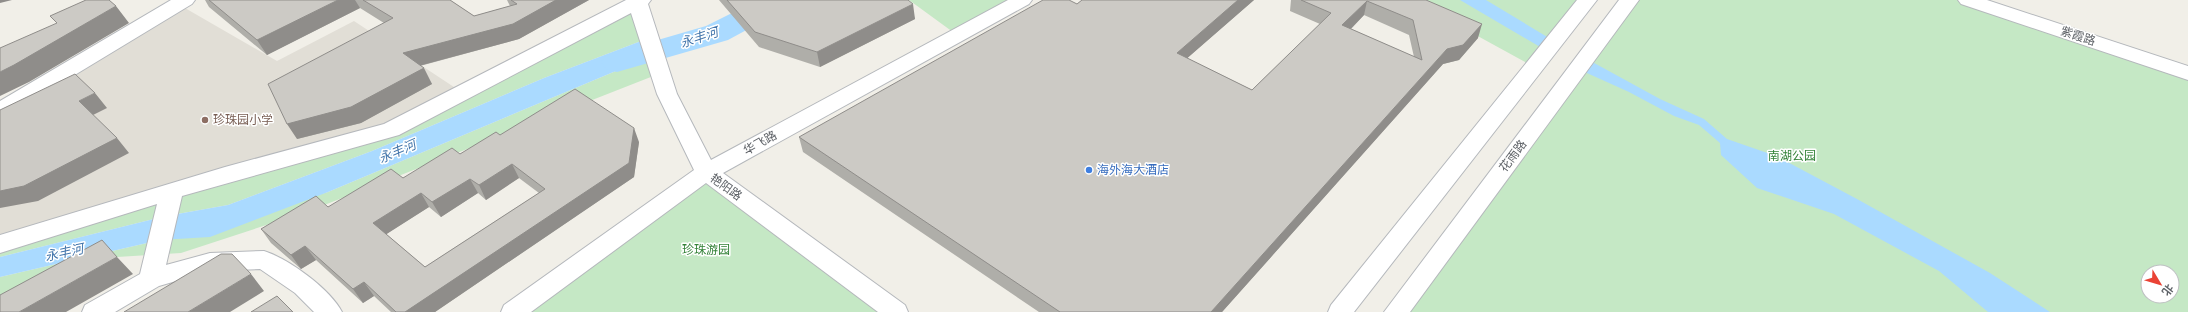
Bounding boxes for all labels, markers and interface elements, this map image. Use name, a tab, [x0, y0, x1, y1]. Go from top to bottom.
water label: 永丰河	[678, 22, 723, 51]
street label: 紫霞路	[2059, 23, 2098, 48]
place label: 珍珠园小学	[213, 112, 273, 127]
marker: 珍珠园小学	[200, 115, 210, 125]
street label: 华飞路	[740, 127, 779, 158]
water label: 永丰河	[376, 135, 421, 166]
street label: 花雨路	[1496, 137, 1529, 175]
park label: 南湖公园	[1768, 148, 1816, 163]
place label: 海外海大酒店	[1097, 162, 1169, 177]
marker: 海外海大酒店	[1084, 165, 1094, 175]
street label: 艳阳路	[707, 170, 745, 203]
water label: 永丰河	[43, 239, 88, 264]
park label: 珍珠游园	[682, 242, 730, 257]
north arrow	[2140, 264, 2180, 304]
text: 北	[2159, 282, 2177, 299]

